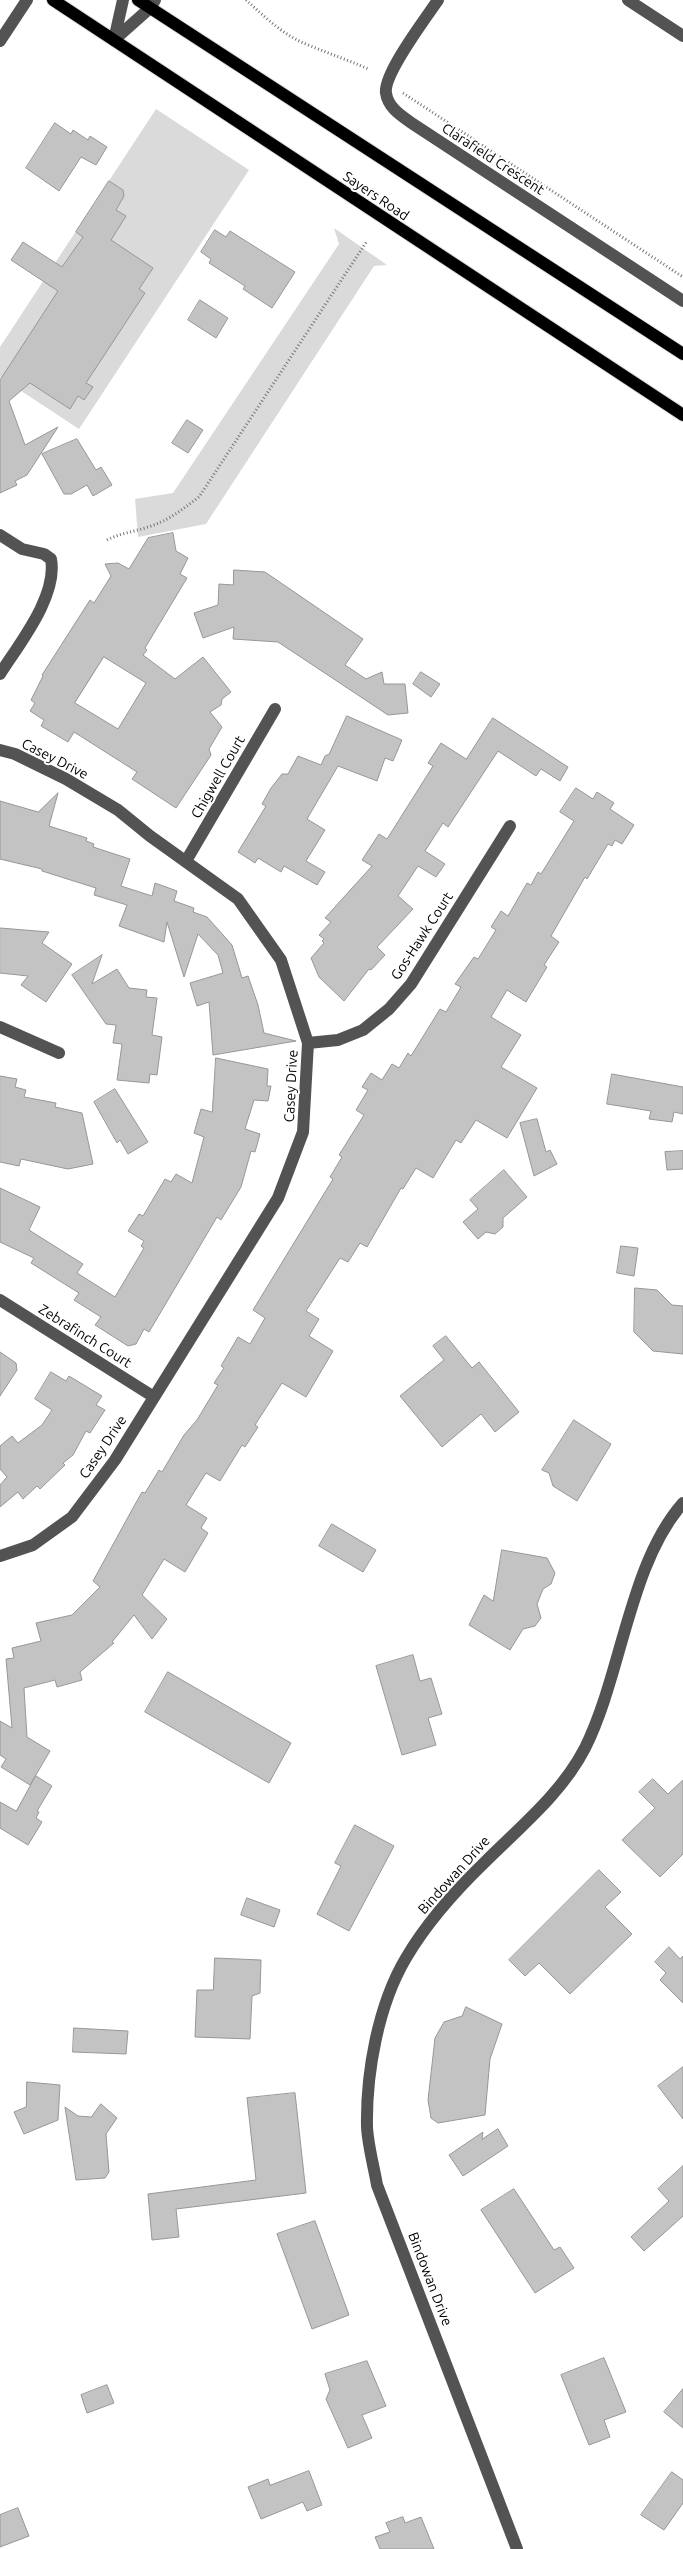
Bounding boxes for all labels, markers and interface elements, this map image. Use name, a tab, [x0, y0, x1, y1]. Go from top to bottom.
street label: Clarafield Crescent	[439, 120, 547, 198]
street label: Sayers Road	[340, 168, 412, 224]
street label: Chigwell Court	[188, 733, 248, 821]
street label: Casey Drive	[19, 735, 91, 783]
street label: Gos-Hawk Court	[387, 889, 457, 983]
street label: Casey Drive	[281, 1049, 301, 1123]
street label: Zebrafinch Court	[35, 1301, 135, 1371]
street label: Casey Drive	[76, 1412, 130, 1482]
street label: Bindowan Drive	[415, 1833, 493, 1917]
street label: Bindowan Drive	[404, 2230, 456, 2328]

